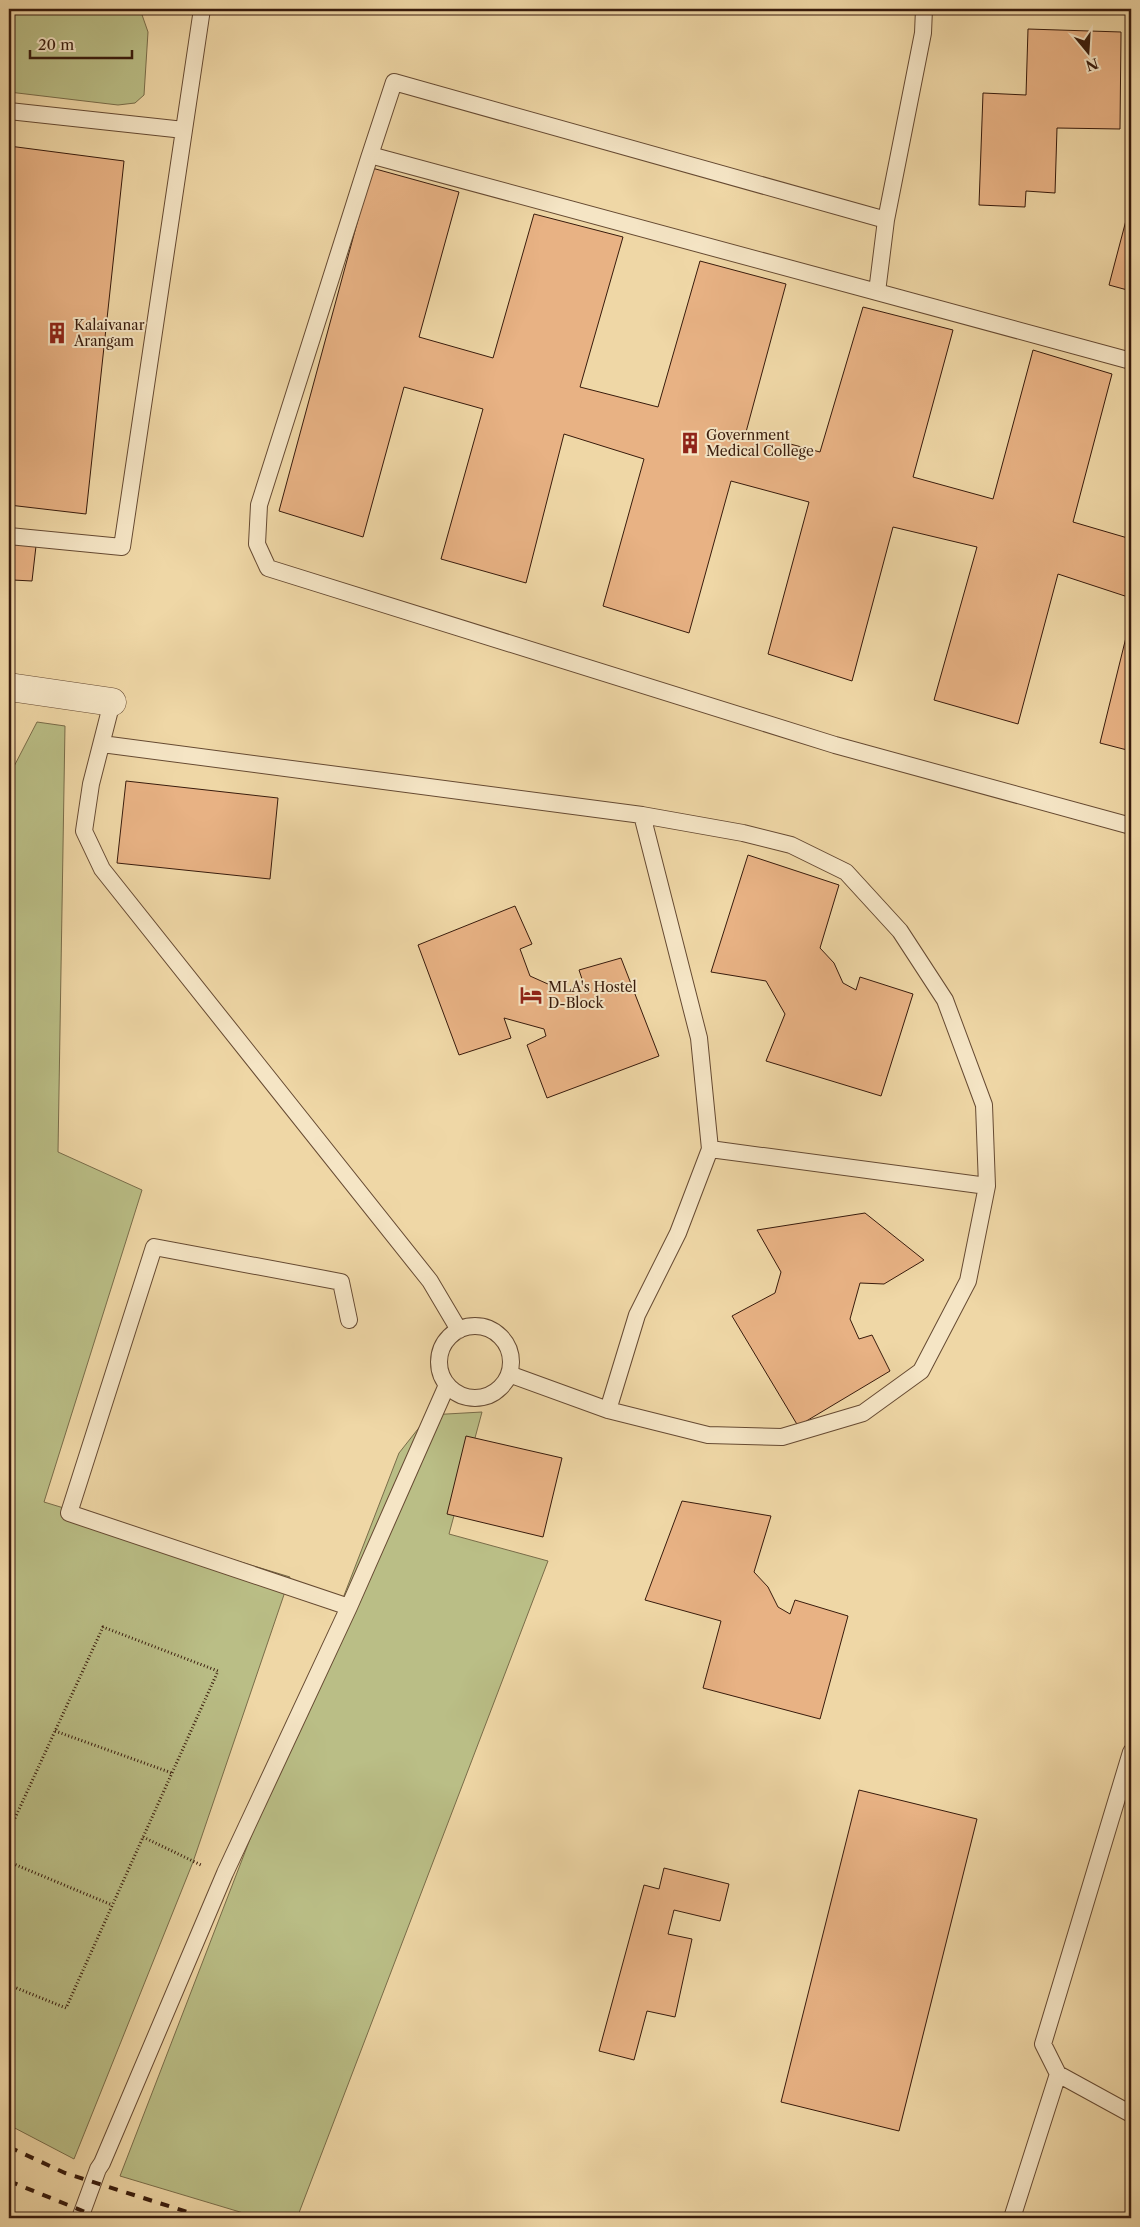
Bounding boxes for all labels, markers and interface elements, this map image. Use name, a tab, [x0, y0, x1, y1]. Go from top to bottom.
scale bar	[30, 28, 132, 60]
north arrow	[1062, 28, 1112, 78]
text: 20 m	[38, 35, 74, 54]
text: N	[1083, 54, 1101, 75]
place label: Kalaivanar Arangam	[73, 316, 145, 350]
building icon: Kalaivanar Arangam	[44, 320, 70, 346]
place label: Government Medical College	[706, 426, 814, 460]
building icon: Government Medical College	[677, 430, 703, 456]
place label: MLA's Hostel D-Block	[548, 978, 637, 1012]
hotel icon: MLA's Hostel D-Block	[518, 982, 544, 1008]

